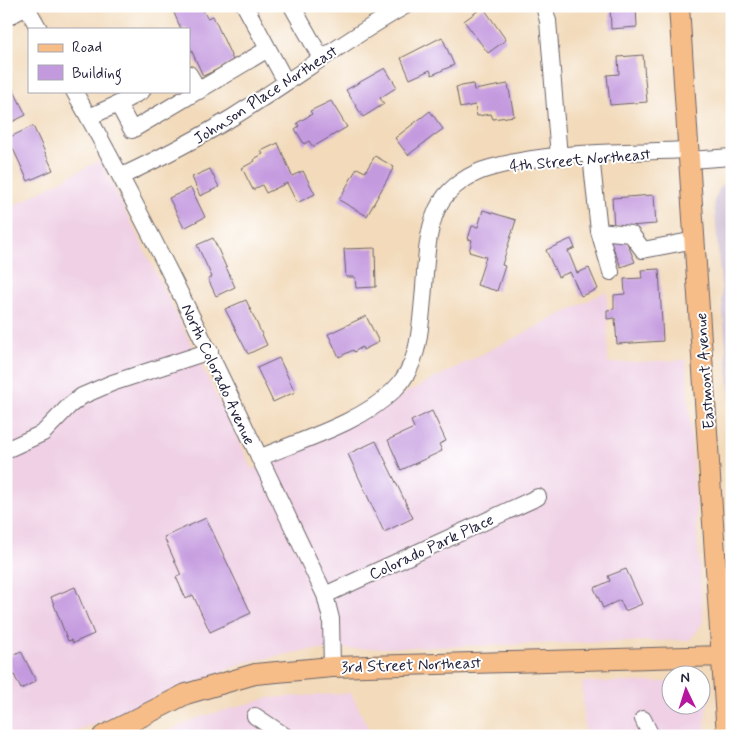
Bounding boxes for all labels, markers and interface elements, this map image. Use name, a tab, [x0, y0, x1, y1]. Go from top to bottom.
legend	[28, 28, 190, 92]
text: Road	[72, 38, 102, 58]
street label: Johnson Place Northeast	[190, 41, 342, 150]
text: Building	[72, 64, 122, 85]
street label: 4th Street Northeast	[509, 144, 652, 177]
street label: North Colorado Avenue	[176, 301, 260, 449]
street label: Eastmont Avenue	[691, 312, 720, 430]
street label: Colorado Park Place	[366, 509, 497, 585]
street label: 3rd Street Northeast	[341, 653, 481, 678]
north arrow	[660, 664, 710, 714]
text: N	[680, 669, 690, 687]

